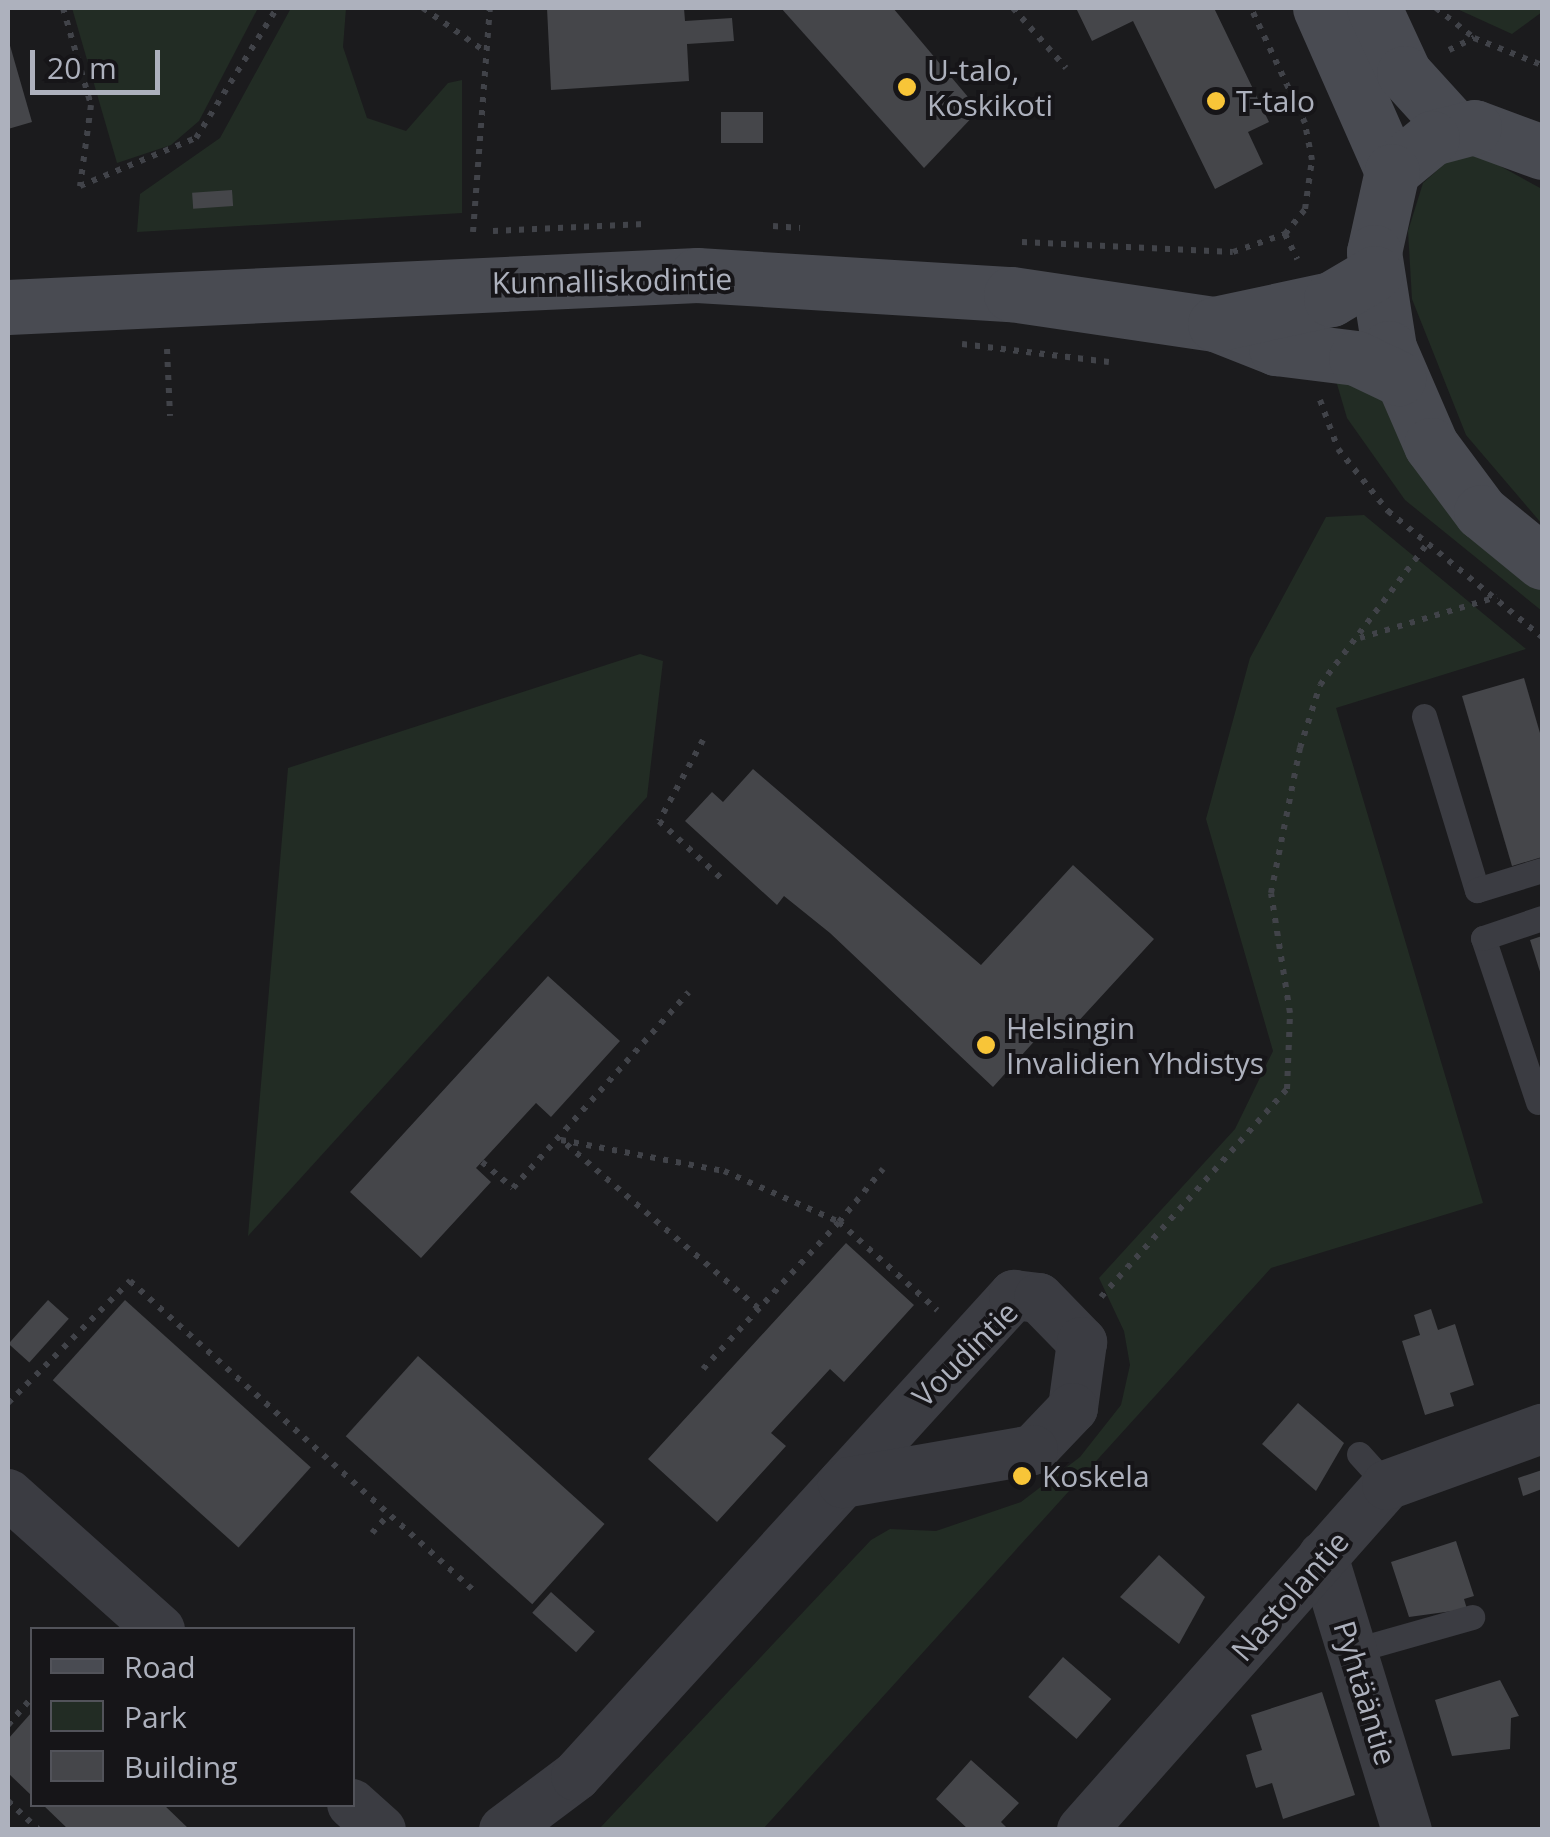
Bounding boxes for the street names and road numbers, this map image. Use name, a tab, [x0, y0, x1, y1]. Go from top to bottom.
street label: Kunnalliskodintie	[491, 261, 733, 301]
street label: Voudintie	[905, 1294, 1025, 1414]
street label: Nastolantie	[1224, 1524, 1356, 1668]
street label: Pyhtääntie	[1326, 1616, 1404, 1770]

